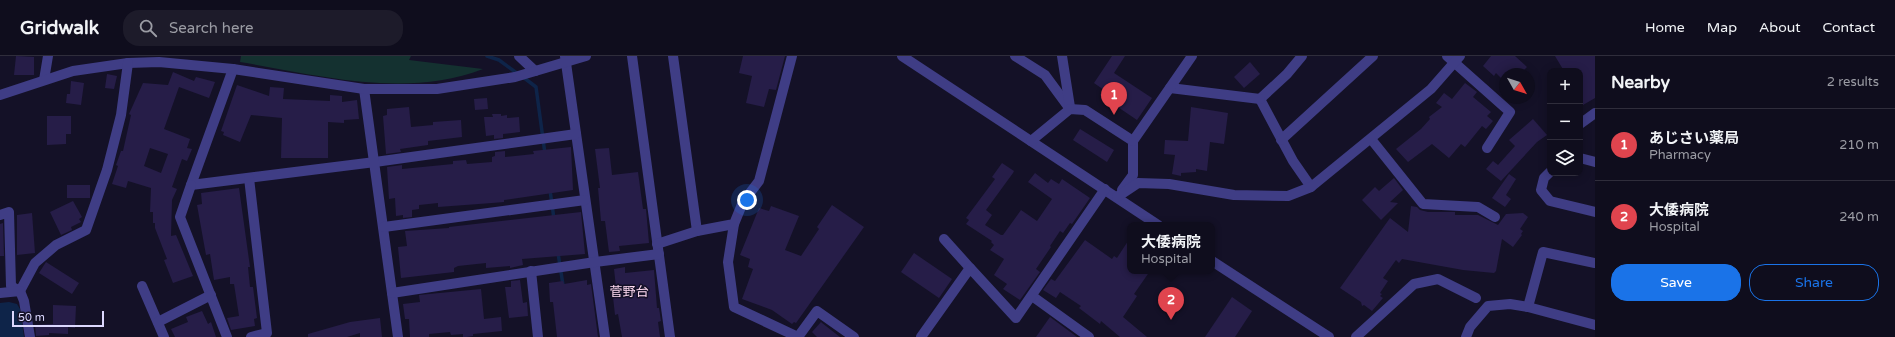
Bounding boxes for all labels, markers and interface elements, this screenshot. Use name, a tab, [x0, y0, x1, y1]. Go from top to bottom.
search box	[123, 10, 403, 46]
text: Gridwalk	[20, 17, 99, 39]
icon: search	[137, 17, 159, 39]
text: Search here	[169, 19, 253, 37]
text: Home	[1645, 19, 1685, 36]
text: Map	[1707, 19, 1737, 36]
text: About	[1759, 19, 1801, 36]
text: Contact	[1823, 19, 1875, 36]
north arrow	[1499, 68, 1535, 104]
map controls	[1547, 68, 1583, 176]
button: +	[1547, 68, 1583, 104]
text: Nearby	[1611, 72, 1670, 93]
text: 2 results	[1827, 74, 1879, 90]
pin: 1	[1101, 82, 1127, 115]
button: −	[1547, 104, 1583, 140]
text: あじさい薬局	[1649, 129, 1739, 147]
text: 1	[1620, 137, 1628, 153]
text: 210 m	[1839, 137, 1879, 153]
button: layers	[1547, 140, 1583, 176]
text: Pharmacy	[1649, 147, 1711, 163]
your location	[737, 190, 757, 210]
text: 大倭病院	[1649, 201, 1709, 219]
text: 2	[1620, 209, 1628, 225]
text: 240 m	[1839, 209, 1879, 225]
text: Hospital	[1649, 219, 1700, 235]
popup	[1127, 222, 1215, 274]
text: 大倭病院	[1141, 233, 1201, 251]
text: Hospital	[1141, 251, 1192, 267]
button: Save	[1611, 264, 1741, 301]
button: Share	[1749, 264, 1879, 301]
district label: 菅野台	[609, 284, 649, 300]
pin: 2	[1158, 287, 1184, 320]
scale bar	[12, 309, 104, 328]
text: 50 m	[18, 311, 45, 324]

